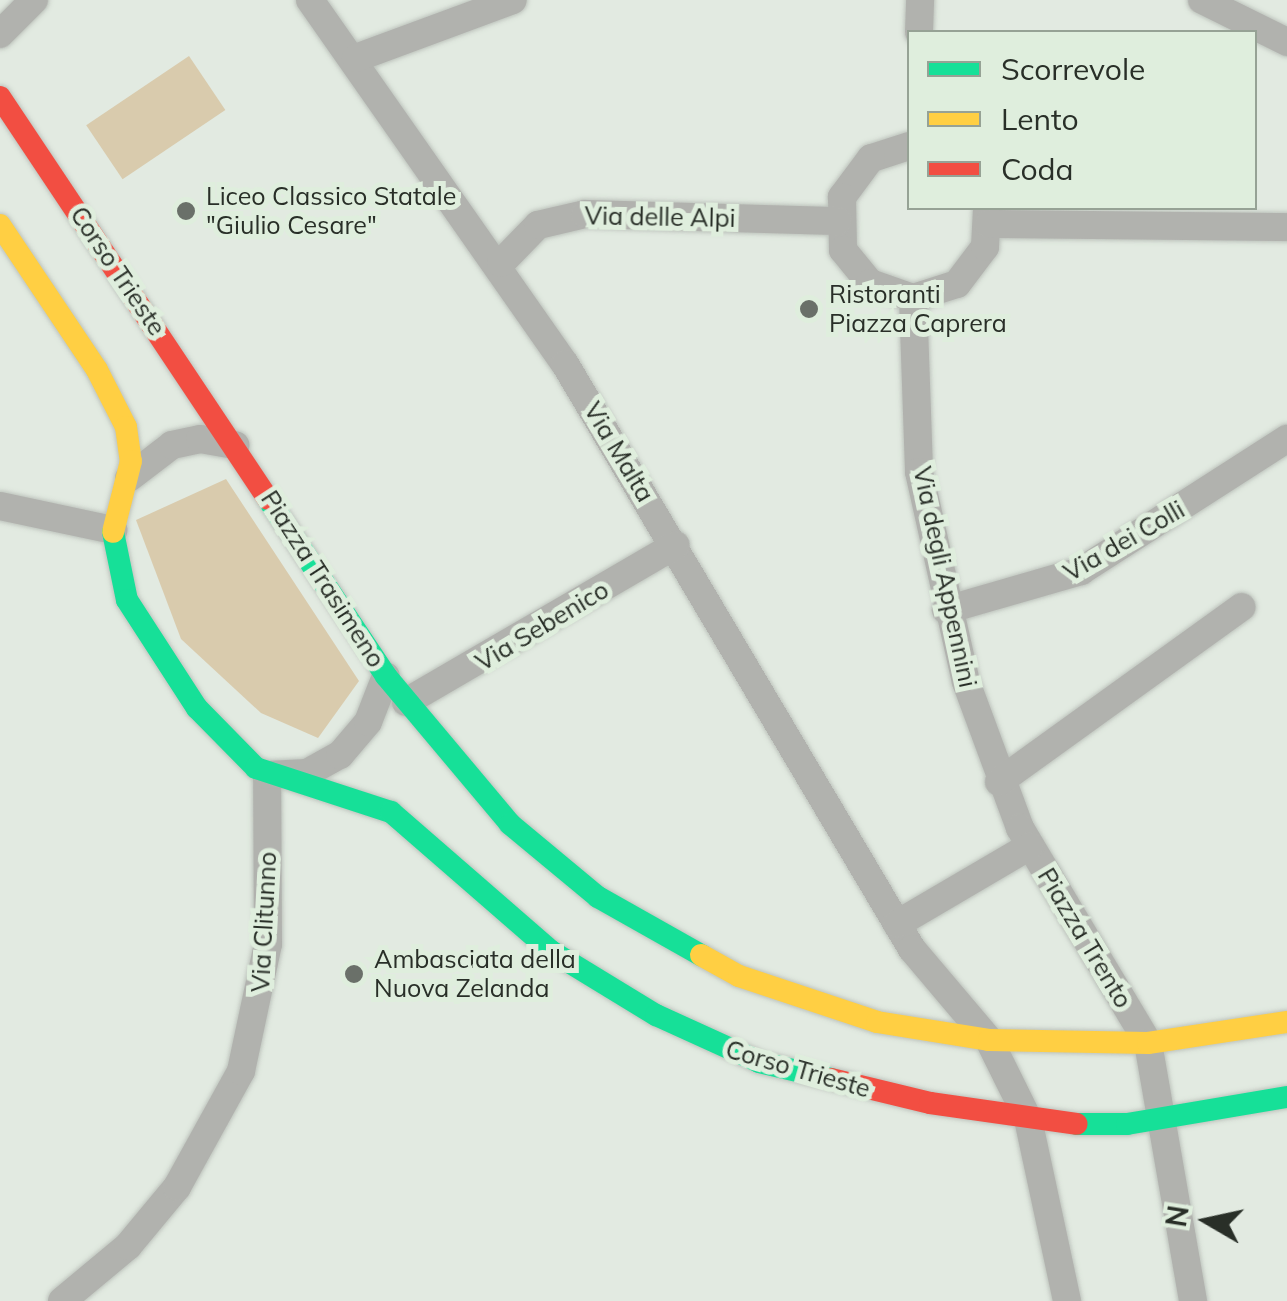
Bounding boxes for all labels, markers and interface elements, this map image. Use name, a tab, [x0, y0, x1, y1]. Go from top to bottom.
legend	[907, 30, 1257, 210]
text: Scorrevole	[1001, 50, 1145, 88]
text: Lento	[1001, 100, 1079, 138]
text: Coda	[1001, 150, 1074, 188]
place label: Liceo Classico Statale "Giulio Cesare"	[206, 182, 456, 241]
marker: Liceo Classico Statale "Giulio Cesare"	[175, 200, 197, 222]
street label: Corso Trieste	[64, 201, 172, 341]
street label: Via delle Alpi	[584, 201, 736, 233]
place label: Ristoranti Piazza Caprera	[829, 280, 1007, 339]
marker: Ristoranti Piazza Caprera	[798, 298, 820, 320]
street label: Via Malta	[578, 397, 660, 507]
street label: Via degli Appennini	[907, 464, 983, 690]
street label: Piazza Trasimeno	[255, 485, 391, 673]
street label: Via dei Colli	[1058, 494, 1190, 588]
street label: Via Sebenico	[470, 575, 614, 677]
street label: Via Clitunno	[245, 851, 283, 993]
street label: Piazza Trento	[1031, 863, 1139, 1013]
place label: Ambasciata della Nuova Zelanda	[374, 945, 576, 1004]
marker: Ambasciata della Nuova Zelanda	[343, 963, 365, 985]
street label: Corso Trieste	[722, 1034, 874, 1104]
north arrow	[1157, 1171, 1257, 1271]
text: N	[1158, 1203, 1196, 1229]

